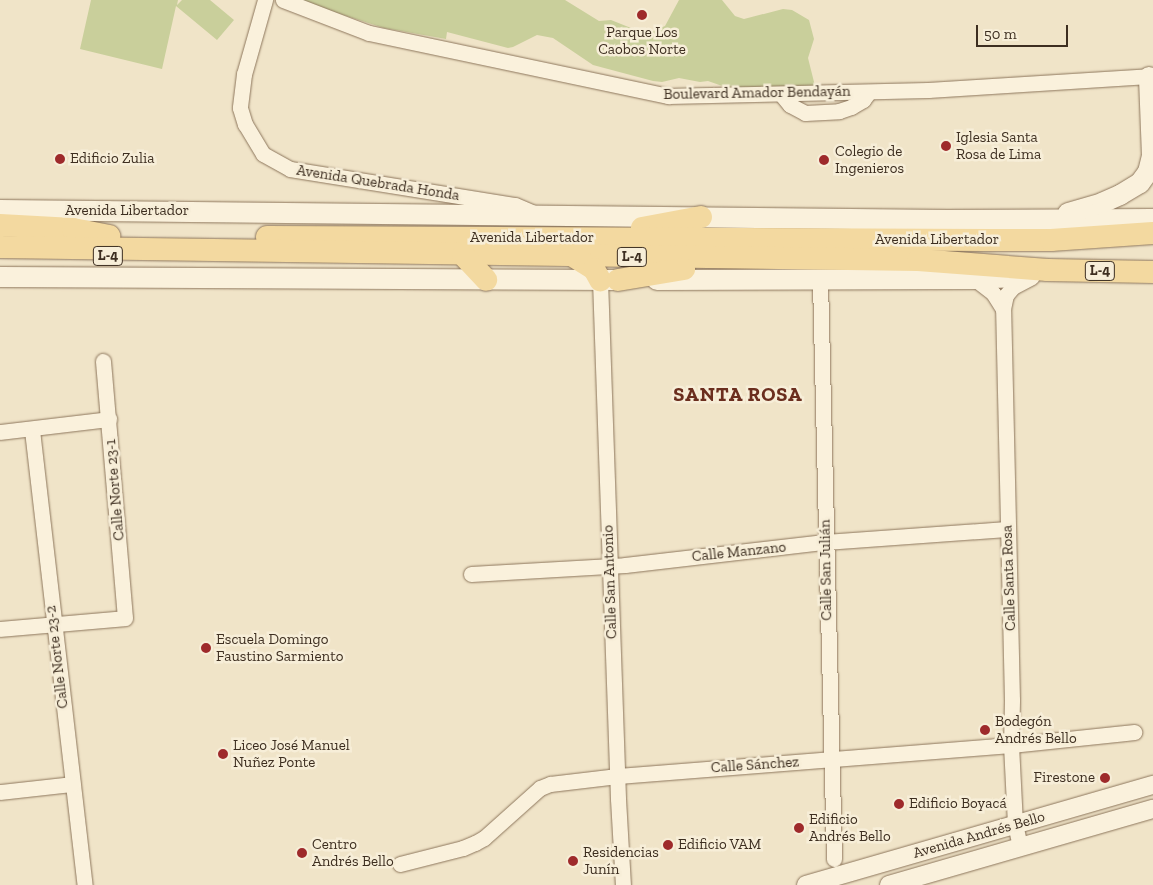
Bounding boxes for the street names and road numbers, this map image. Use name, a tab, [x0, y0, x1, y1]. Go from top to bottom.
street label: Boulevard Amador Bendayán	[663, 82, 851, 104]
street label: Avenida Quebrada Honda	[295, 161, 461, 205]
street label: Avenida Libertador	[65, 202, 189, 220]
street label: Avenida Libertador	[470, 229, 594, 247]
street label: Avenida Libertador	[875, 231, 999, 249]
road number: L-4	[92, 245, 124, 268]
road number: L-4	[616, 246, 648, 268]
road number: L-4	[1084, 260, 1116, 282]
street label: Calle Norte 23-1	[102, 439, 128, 541]
street label: Calle San Julián	[816, 519, 836, 621]
street label: Calle San Antonio	[599, 524, 621, 640]
street label: Calle Santa Rosa	[998, 525, 1020, 631]
street label: Calle Manzano	[691, 538, 787, 566]
street label: Calle Norte 23-2	[42, 604, 72, 710]
street label: Calle Sánchez	[710, 753, 800, 777]
street label: Avenida Andrés Bello	[911, 807, 1047, 863]

